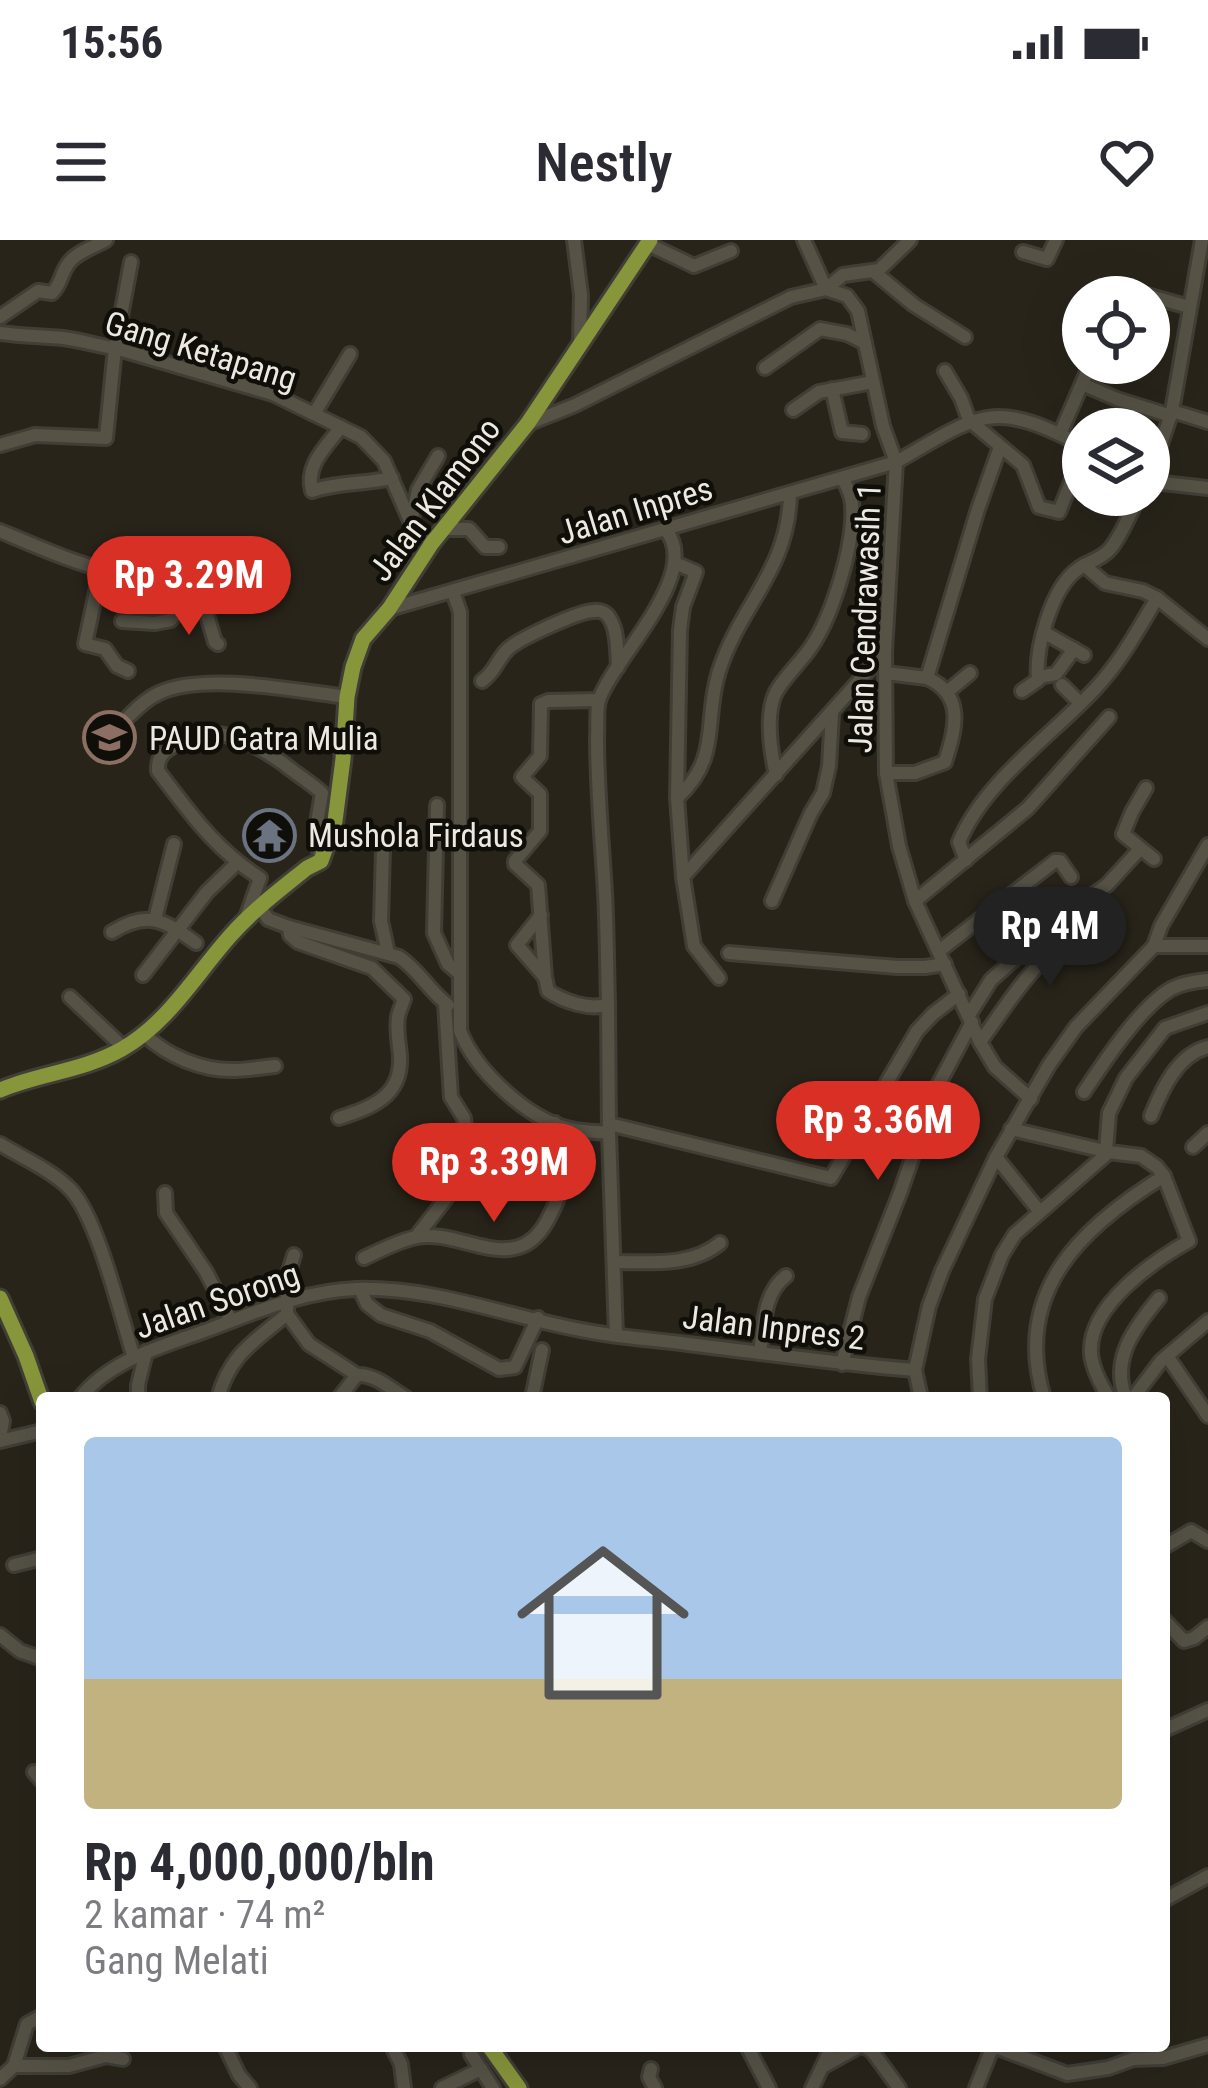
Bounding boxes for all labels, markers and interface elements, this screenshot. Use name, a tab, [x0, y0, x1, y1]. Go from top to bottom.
text: 15:56	[60, 16, 163, 69]
icon: menu	[48, 129, 114, 195]
icon: heart	[1094, 129, 1160, 195]
text: Nestly	[536, 131, 672, 194]
map controls	[1062, 276, 1170, 516]
button: locate	[1062, 276, 1170, 384]
street label: Gang Ketapang	[100, 303, 301, 398]
button: layers	[1062, 408, 1170, 516]
street label: Jalan Klamono	[360, 410, 508, 589]
street label: Jalan Inpres	[553, 469, 717, 552]
street label: Jalan Cendrawasih 1	[840, 482, 889, 754]
pin: Rp 3.29M	[65, 536, 313, 638]
text: Rp 3.29M	[114, 552, 264, 598]
school or university icon: PAUD Gatra Mulia	[82, 710, 138, 766]
place label: PAUD Gatra Mulia	[149, 719, 378, 758]
temple icon: Mushola Firdaus	[241, 807, 297, 863]
place label: Mushola Firdaus	[308, 816, 524, 855]
pin: Rp 4M	[966, 887, 1134, 989]
text: Rp 4M	[1000, 903, 1100, 949]
pin: Rp 3.36M	[754, 1081, 1002, 1183]
text: Rp 3.36M	[803, 1097, 953, 1143]
pin: Rp 3.39M	[370, 1123, 618, 1225]
text: Rp 3.39M	[419, 1139, 569, 1185]
street label: Jalan Sorong	[130, 1254, 304, 1347]
street label: Jalan Inpres 2	[681, 1297, 867, 1358]
icon: home	[495, 1515, 711, 1731]
text: Rp 4,000,000/bln	[84, 1833, 435, 1892]
text: 2 kamar · 74 m²	[84, 1892, 325, 1938]
text: Gang Melati	[84, 1938, 269, 1984]

